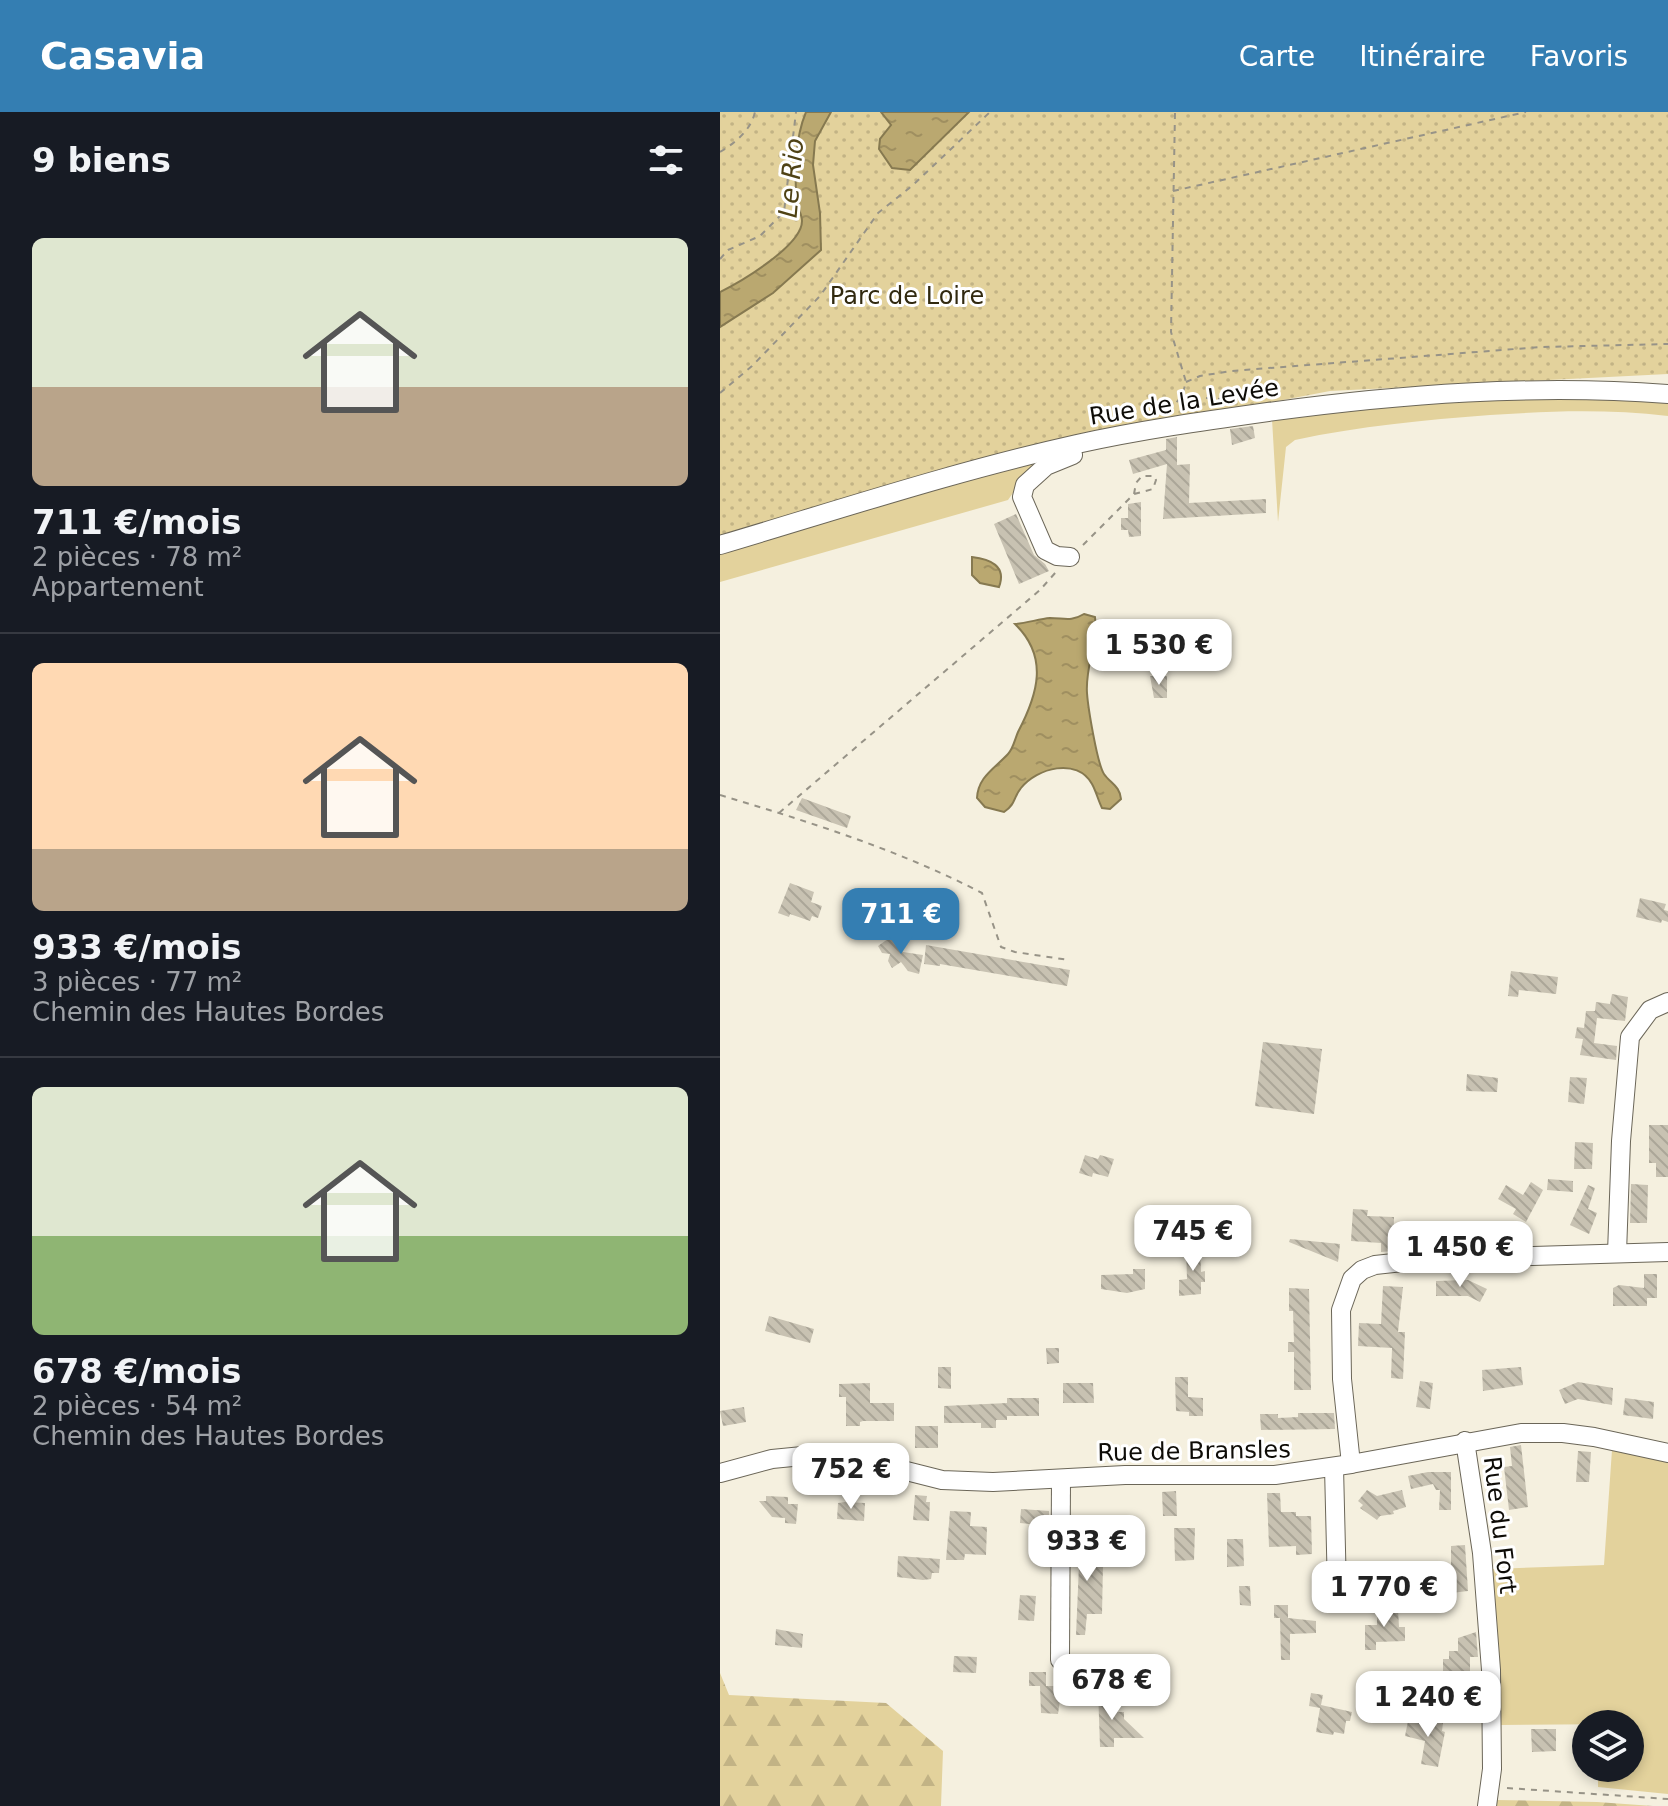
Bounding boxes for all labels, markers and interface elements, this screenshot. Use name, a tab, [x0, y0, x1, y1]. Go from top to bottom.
text: Casavia	[40, 34, 205, 78]
text: Carte	[1239, 40, 1315, 73]
text: Itinéraire	[1359, 40, 1486, 73]
text: Favoris	[1530, 40, 1628, 73]
water label: Le Rio	[773, 137, 809, 219]
icon: filters	[644, 138, 688, 182]
text: 9 biens	[32, 140, 171, 180]
park label: Parc de Loire	[830, 282, 984, 310]
icon: home	[288, 290, 432, 434]
street label: Rue de la Levée	[1087, 373, 1281, 431]
text: 711 €/mois	[32, 502, 242, 542]
text: 2 pièces · 78 m²	[32, 542, 242, 572]
text: Appartement	[32, 572, 204, 602]
pin: 1 530 €	[1085, 619, 1233, 687]
text: 1 530 €	[1105, 630, 1213, 660]
icon: home	[288, 715, 432, 859]
pin: 711 €	[845, 888, 957, 956]
text: 711 €	[860, 899, 942, 929]
text: 933 €/mois	[32, 927, 242, 967]
text: 3 pièces · 77 m²	[32, 967, 242, 997]
text: Chemin des Hautes Bordes	[32, 997, 384, 1027]
icon: home	[288, 1139, 432, 1283]
pin: 745 €	[1137, 1205, 1249, 1273]
text: 745 €	[1152, 1216, 1234, 1246]
pin: 1 450 €	[1386, 1221, 1534, 1289]
text: 1 450 €	[1406, 1232, 1514, 1262]
text: 678 €/mois	[32, 1351, 242, 1391]
text: 2 pièces · 54 m²	[32, 1391, 242, 1421]
text: Chemin des Hautes Bordes	[32, 1421, 384, 1451]
street label: Rue de Bransles	[1097, 1435, 1291, 1467]
pin: 752 €	[795, 1443, 907, 1511]
text: 752 €	[810, 1454, 892, 1484]
street label: Rue du Fort	[1478, 1455, 1522, 1595]
pin: 933 €	[1031, 1515, 1143, 1583]
text: 933 €	[1046, 1526, 1128, 1556]
pin: 1 770 €	[1310, 1561, 1458, 1629]
text: 1 770 €	[1330, 1572, 1438, 1602]
pin: 678 €	[1056, 1654, 1168, 1722]
text: 678 €	[1071, 1665, 1153, 1695]
pin: 1 240 €	[1354, 1671, 1502, 1739]
text: 1 240 €	[1374, 1682, 1482, 1712]
map controls	[1572, 1710, 1644, 1782]
button: layers	[1572, 1710, 1644, 1782]

